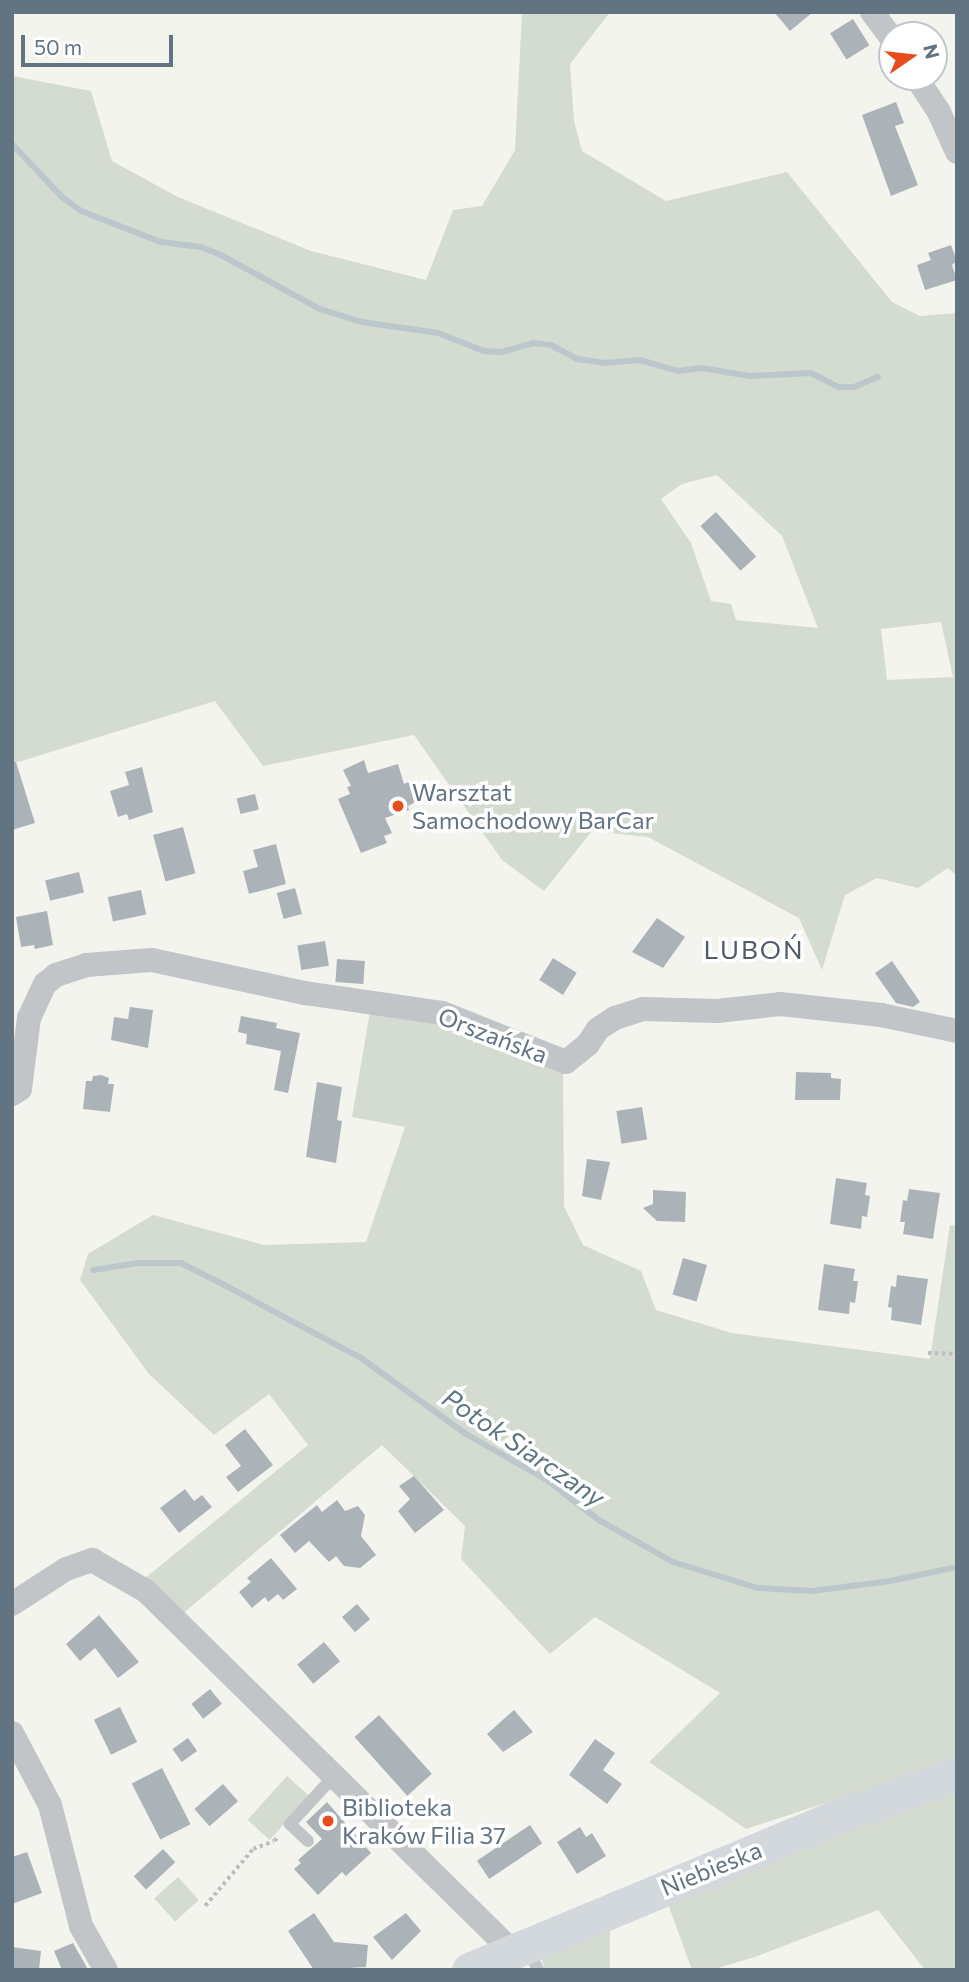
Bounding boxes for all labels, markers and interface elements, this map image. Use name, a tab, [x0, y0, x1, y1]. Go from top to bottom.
scale bar	[24, 21, 177, 65]
north arrow	[878, 21, 948, 91]
text: 50 m	[34, 34, 82, 59]
text: N	[919, 42, 945, 61]
place label: Warsztat Samochodowy BarCar	[412, 778, 654, 834]
marker: Warsztat Samochodowy BarCar	[390, 798, 406, 814]
district label: LUBOŃ	[704, 933, 804, 965]
street label: Orszańska	[434, 1001, 552, 1069]
water label: Potok Siarczany	[437, 1381, 611, 1513]
place label: Biblioteka Kraków Filia 37	[342, 1793, 506, 1849]
marker: Biblioteka Kraków Filia 37	[320, 1813, 336, 1829]
street label: Niebieska	[656, 1835, 766, 1901]

